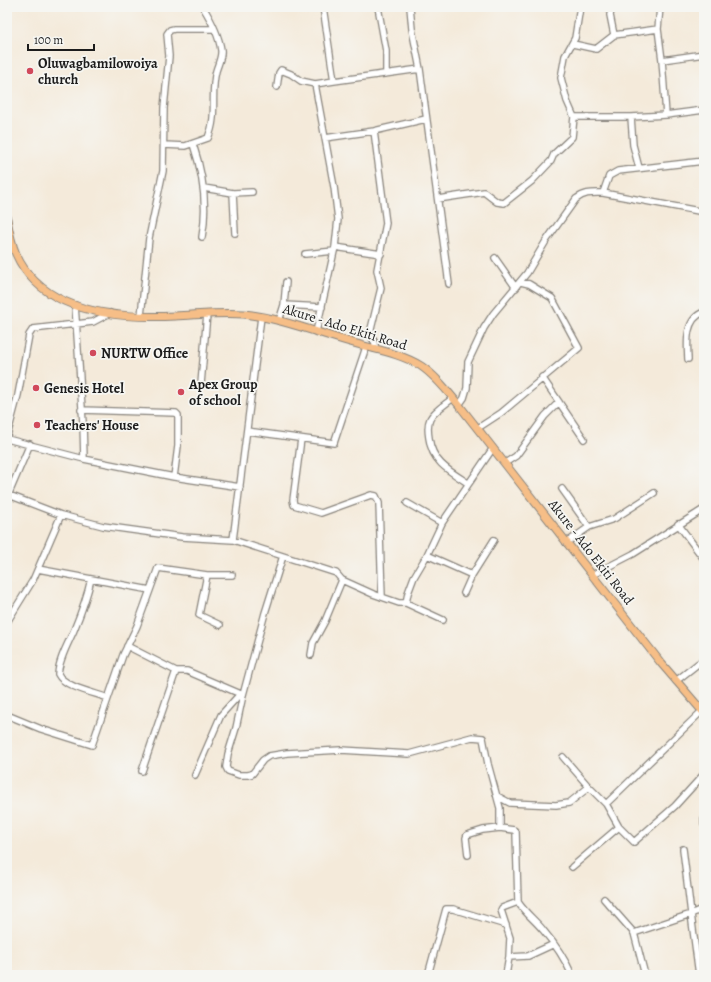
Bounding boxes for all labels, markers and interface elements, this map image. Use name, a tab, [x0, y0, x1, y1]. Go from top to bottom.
scale bar	[28, 26, 94, 52]
text: 100 m	[34, 32, 63, 48]
place label: Oluwagbamilowoiya church	[38, 54, 158, 89]
marker: Oluwagbamilowoiya church	[25, 66, 35, 76]
street label: Akure - Ado Ekiti Road	[280, 299, 410, 355]
place label: NURTW Office	[101, 344, 189, 363]
marker: NURTW Office	[88, 348, 98, 358]
place label: Apex Group of school	[188, 375, 258, 410]
place label: Genesis Hotel	[44, 379, 124, 398]
marker: Genesis Hotel	[31, 383, 41, 393]
marker: Apex Group of school	[176, 387, 186, 397]
place label: Teachers' House	[45, 416, 139, 435]
marker: Teachers' House	[32, 420, 42, 430]
street label: Akure - Ado Ekiti Road	[543, 494, 639, 609]

